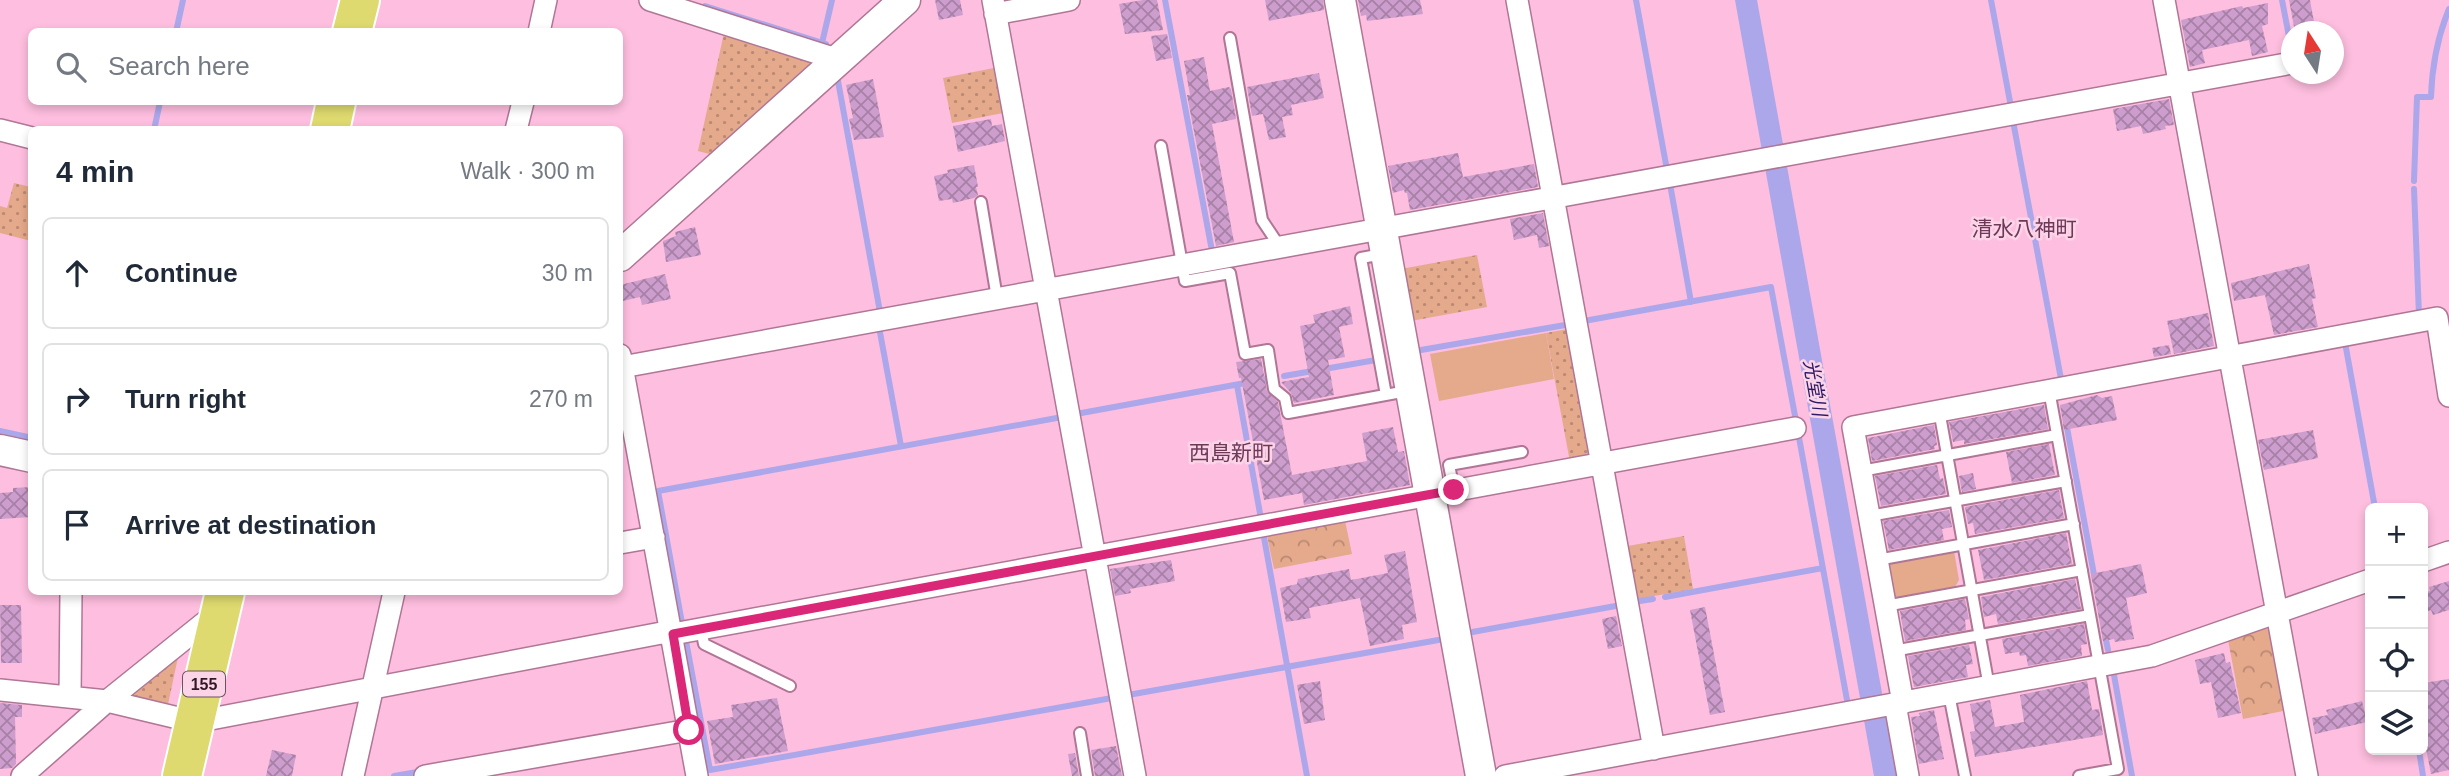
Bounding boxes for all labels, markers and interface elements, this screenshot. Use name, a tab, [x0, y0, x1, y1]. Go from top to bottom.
north arrow	[2281, 21, 2344, 84]
search box	[28, 28, 623, 105]
icon: search	[52, 48, 90, 86]
text: Search here	[108, 51, 250, 81]
text: 4 min	[56, 155, 134, 188]
text: Walk · 300 m	[460, 158, 595, 184]
district label: 清水八神町	[1972, 217, 2077, 240]
icon: ahead	[58, 254, 96, 292]
text: Continue	[125, 258, 238, 288]
text: 30 m	[542, 260, 593, 286]
water label: 光堂川	[1800, 358, 1831, 420]
icon: right	[58, 380, 96, 418]
text: Turn right	[125, 384, 246, 414]
text: 270 m	[529, 386, 593, 412]
district label: 西島新町	[1189, 441, 1273, 464]
route end	[1438, 474, 1469, 505]
map controls	[2365, 503, 2428, 755]
button: +	[2365, 503, 2428, 566]
icon: arrive	[58, 506, 96, 544]
text: Arrive at destination	[125, 510, 376, 540]
button: −	[2365, 566, 2428, 629]
button: locate	[2365, 629, 2428, 692]
road number: 155	[183, 671, 225, 696]
button: layers	[2365, 692, 2428, 755]
route start	[673, 714, 704, 745]

